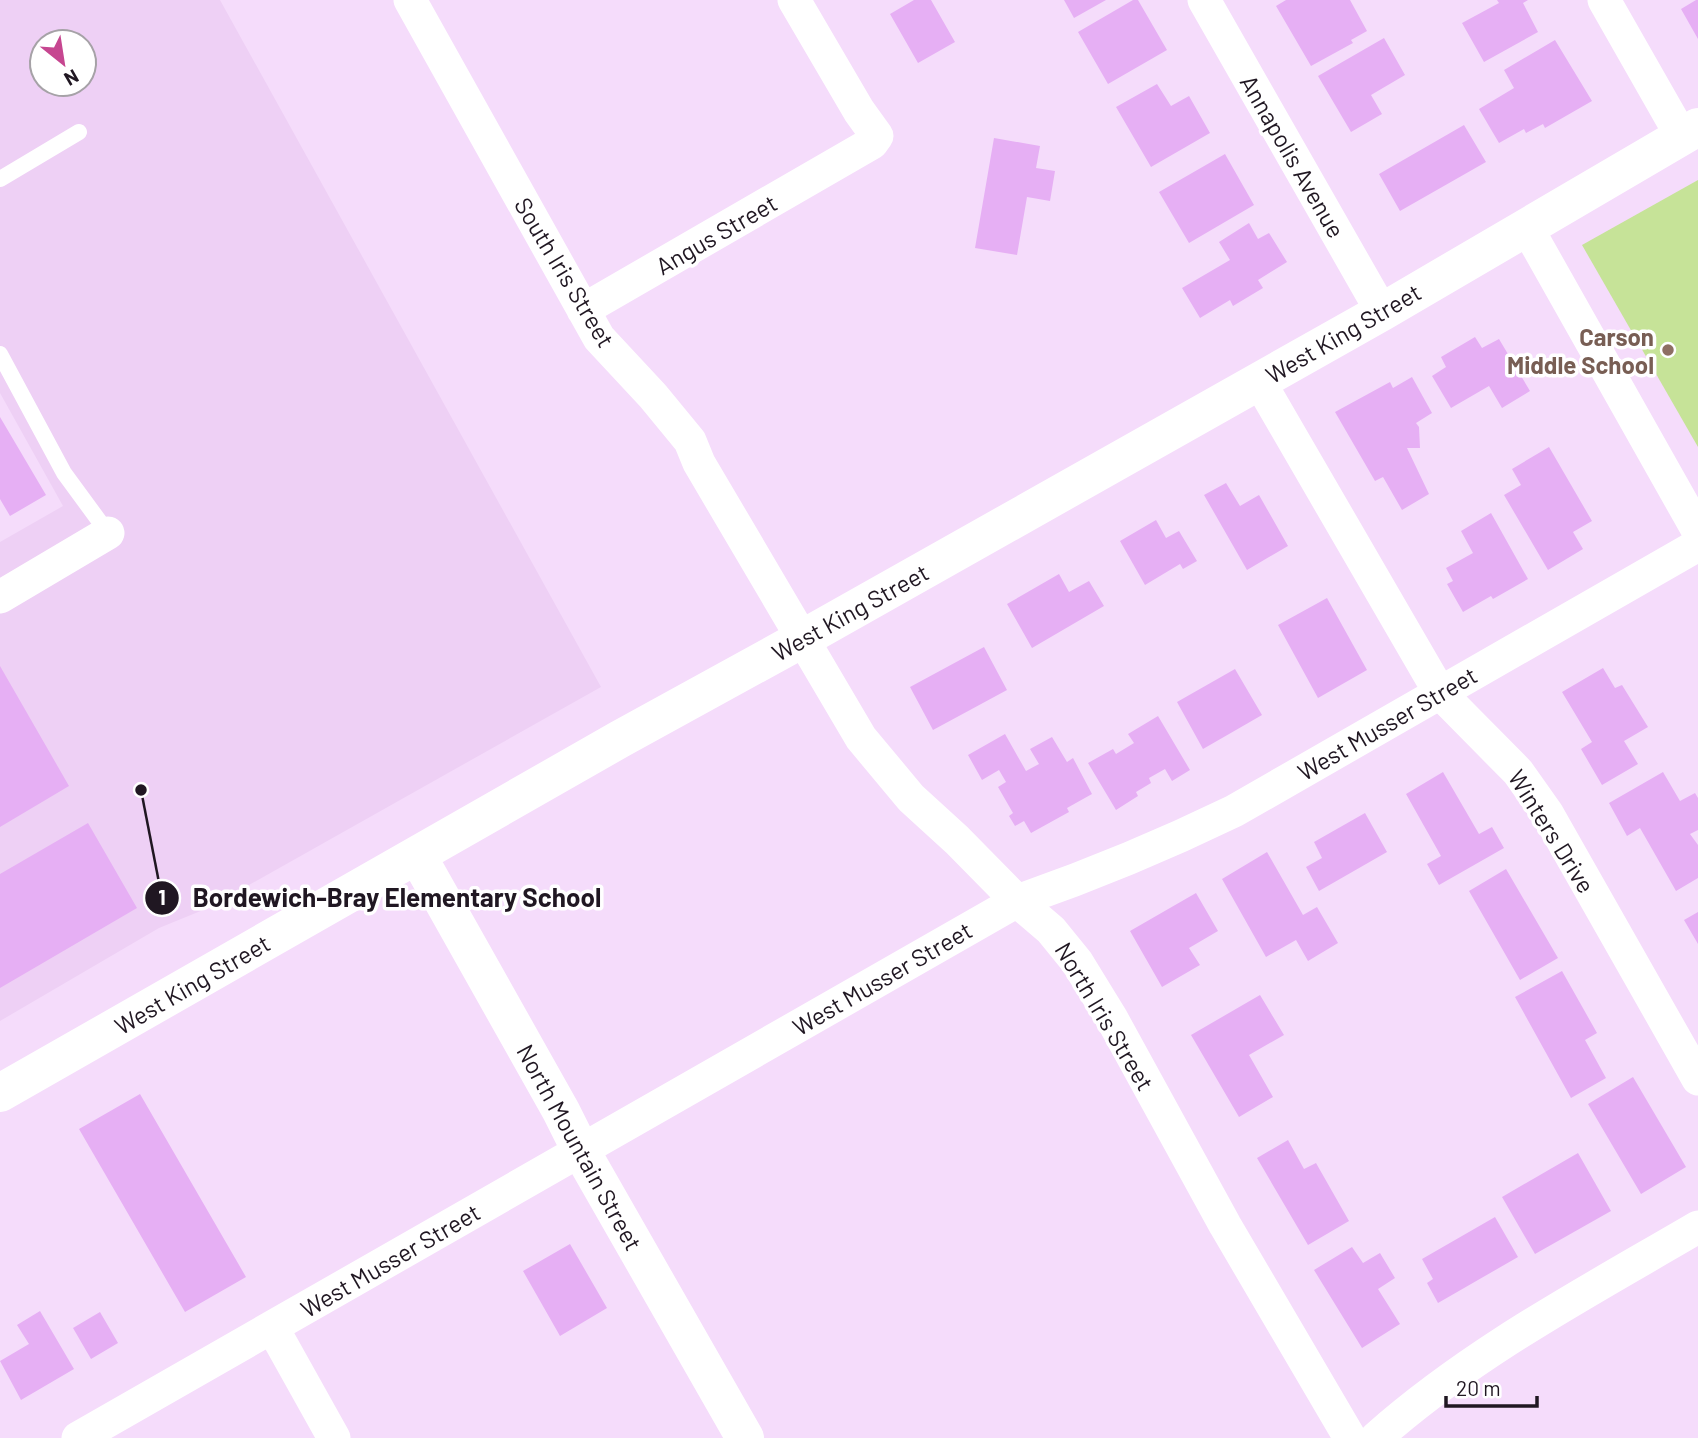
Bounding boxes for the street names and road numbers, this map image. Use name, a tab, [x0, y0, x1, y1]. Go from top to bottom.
street label: Annapolis Avenue	[1235, 69, 1351, 243]
street label: Angus Street	[650, 188, 782, 280]
street label: South Iris Street	[509, 192, 621, 352]
street label: West King Street	[1260, 277, 1426, 389]
street label: West King Street	[767, 557, 933, 667]
street label: West Musser Street	[1292, 660, 1482, 786]
street label: Winters Drive	[1503, 764, 1601, 898]
street label: West Musser Street	[787, 915, 977, 1041]
street label: West King Street	[109, 928, 275, 1040]
street label: North Iris Street	[1049, 937, 1161, 1095]
street label: North Mountain Street	[511, 1039, 649, 1255]
street label: West Musser Street	[295, 1197, 485, 1323]

